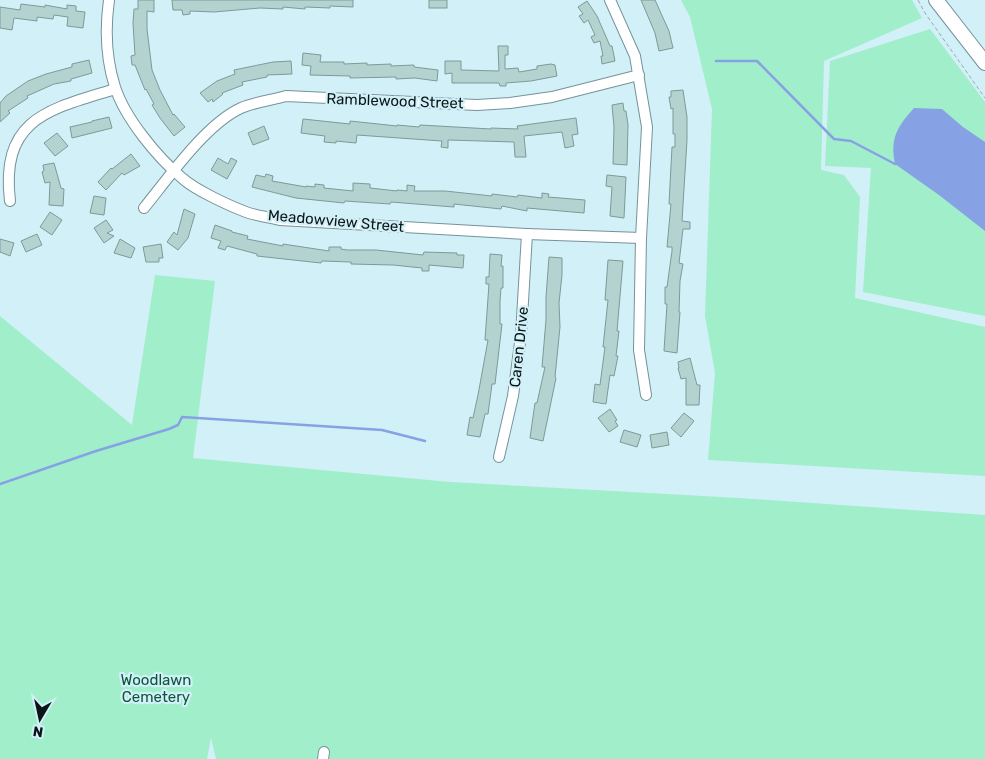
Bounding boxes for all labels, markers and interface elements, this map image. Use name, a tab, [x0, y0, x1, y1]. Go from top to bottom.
street label: Ramblewood Street	[326, 90, 464, 112]
street label: Meadowview Street	[267, 206, 405, 236]
street label: Caren Drive	[506, 306, 532, 388]
park label: Woodlawn Cemetery	[121, 671, 191, 706]
north arrow	[15, 694, 65, 744]
text: N	[32, 722, 44, 741]

